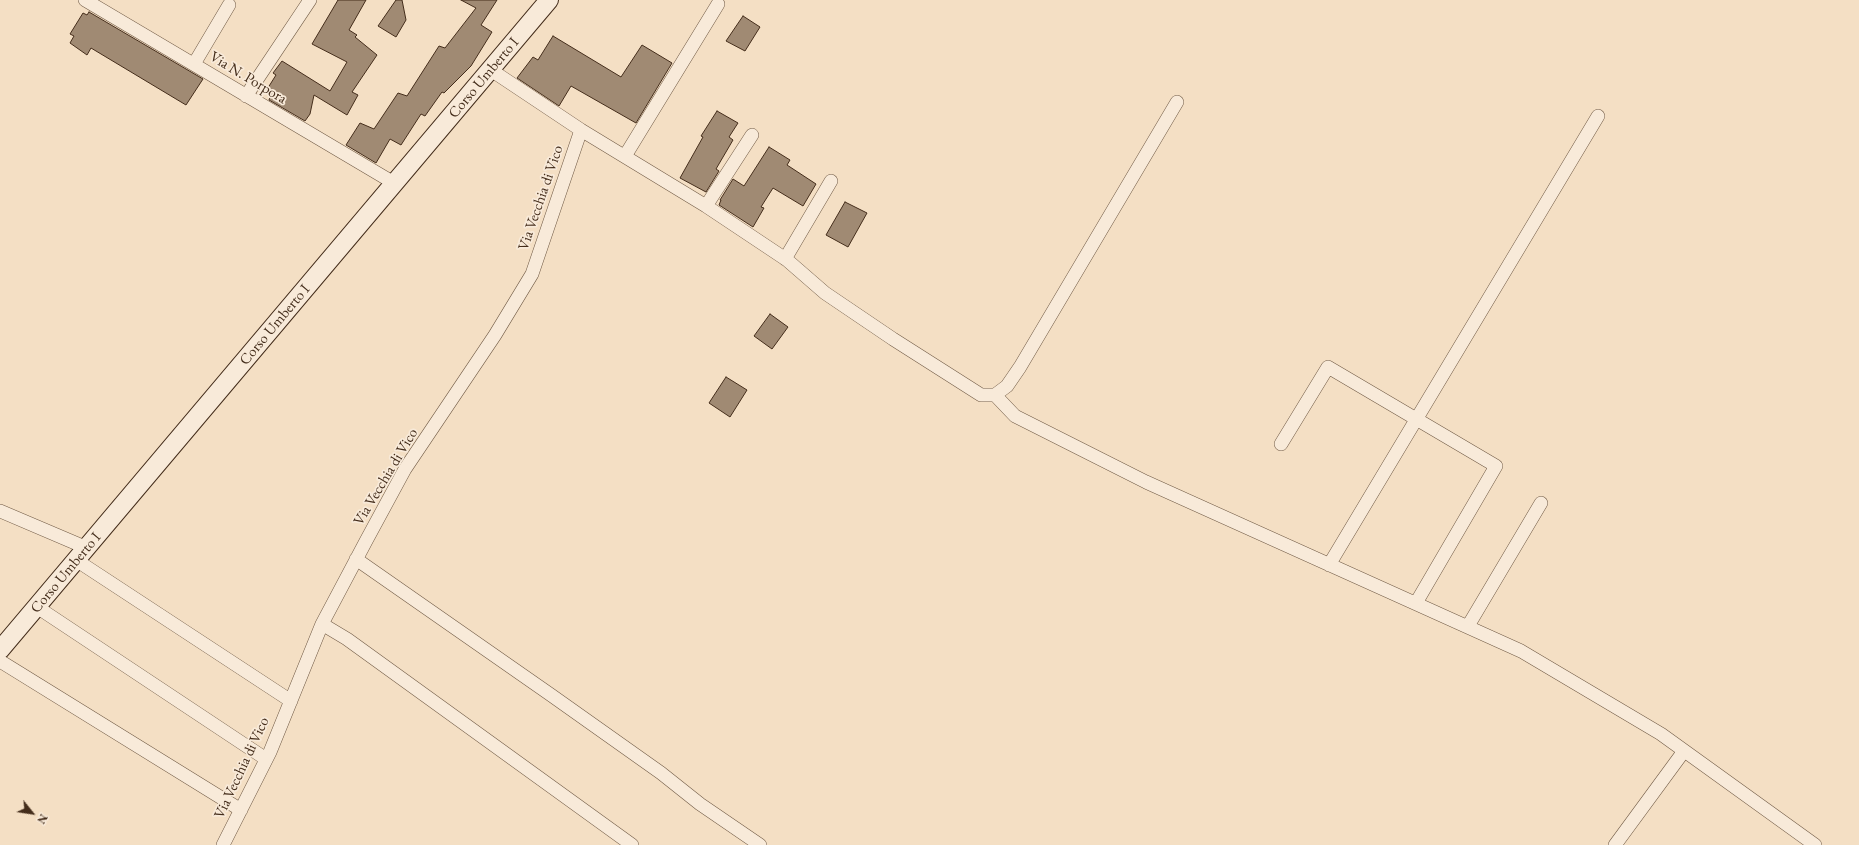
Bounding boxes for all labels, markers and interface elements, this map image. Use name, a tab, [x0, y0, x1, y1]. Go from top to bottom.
street label: Corso Umberto I	[445, 34, 523, 122]
street label: Via N. Porpora	[206, 48, 290, 108]
street label: Via Vecchia di Vico	[515, 143, 567, 253]
street label: Corso Umberto I	[236, 281, 314, 369]
street label: Via Vecchia di Vico	[350, 425, 422, 529]
street label: Corso Umberto I	[27, 529, 105, 617]
street label: Via Vecchia di Vico	[211, 714, 273, 822]
north arrow	[12, 793, 52, 833]
text: N	[34, 812, 51, 826]

